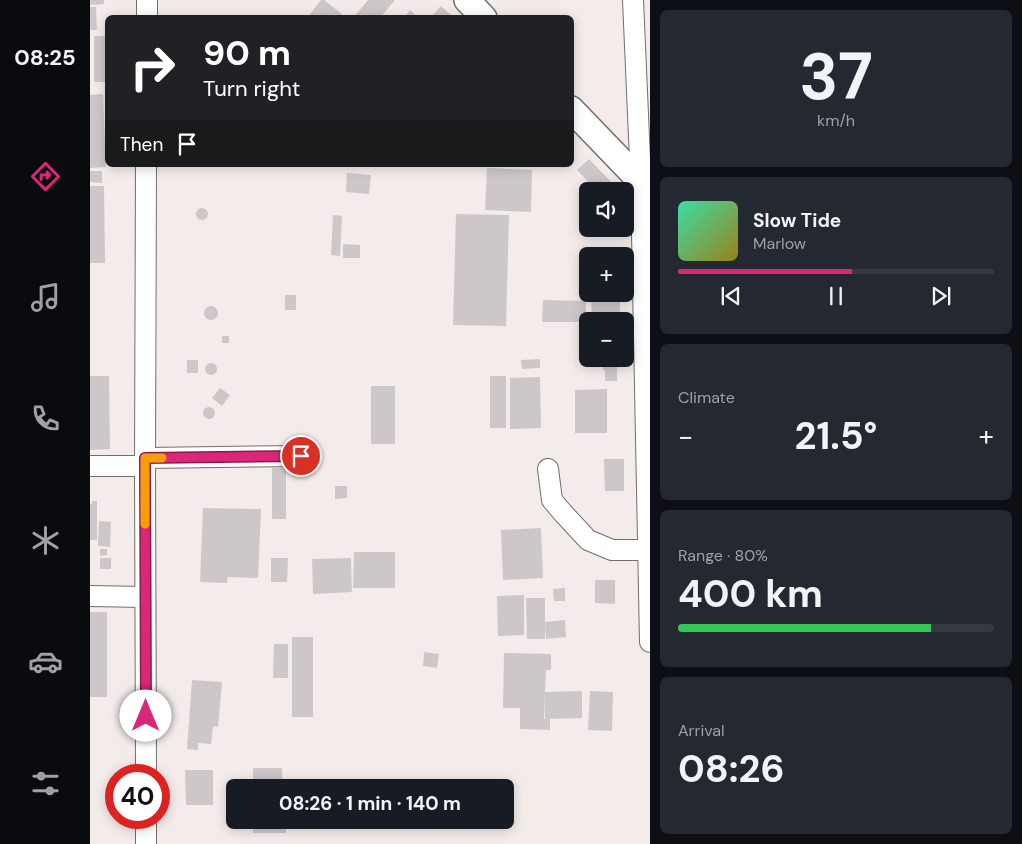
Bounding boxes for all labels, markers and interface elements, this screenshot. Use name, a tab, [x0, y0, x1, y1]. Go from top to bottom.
text: 90 m	[203, 30, 291, 76]
icon: right	[120, 35, 185, 100]
text: 37	[799, 35, 873, 119]
text: 08:25	[14, 43, 76, 72]
text: Turn right	[203, 74, 300, 103]
text: km/h	[817, 110, 855, 131]
icon: arrive	[173, 130, 201, 158]
text: Then	[120, 132, 163, 157]
icon: directions	[28, 159, 63, 194]
map controls	[579, 182, 634, 367]
button: sound	[579, 182, 634, 237]
text: Slow Tide	[753, 208, 841, 233]
text: Marlow	[753, 233, 806, 254]
button: +	[579, 247, 634, 302]
icon: music	[28, 280, 63, 315]
icon: previous	[717, 282, 745, 310]
icon: pause	[822, 282, 850, 310]
icon: next	[927, 282, 955, 310]
button: −	[579, 312, 634, 367]
text: Climate	[678, 387, 735, 408]
icon: phone	[28, 401, 63, 436]
text: 21.5°	[795, 411, 877, 461]
text: −	[678, 418, 693, 455]
text: +	[979, 418, 994, 455]
pin	[280, 435, 322, 477]
icon: arrive	[287, 442, 315, 470]
icon: climate	[28, 523, 63, 558]
text: Range · 80%	[678, 545, 768, 566]
text: 400 km	[678, 569, 823, 619]
icon: car	[28, 644, 63, 679]
position arrow	[119, 689, 171, 741]
text: Arrival	[678, 720, 725, 741]
text: 08:26	[678, 744, 784, 794]
speed limit sign: 40	[105, 764, 170, 829]
icon: filters	[28, 766, 63, 801]
text: 08:26 · 1 min · 140 m	[279, 791, 461, 816]

